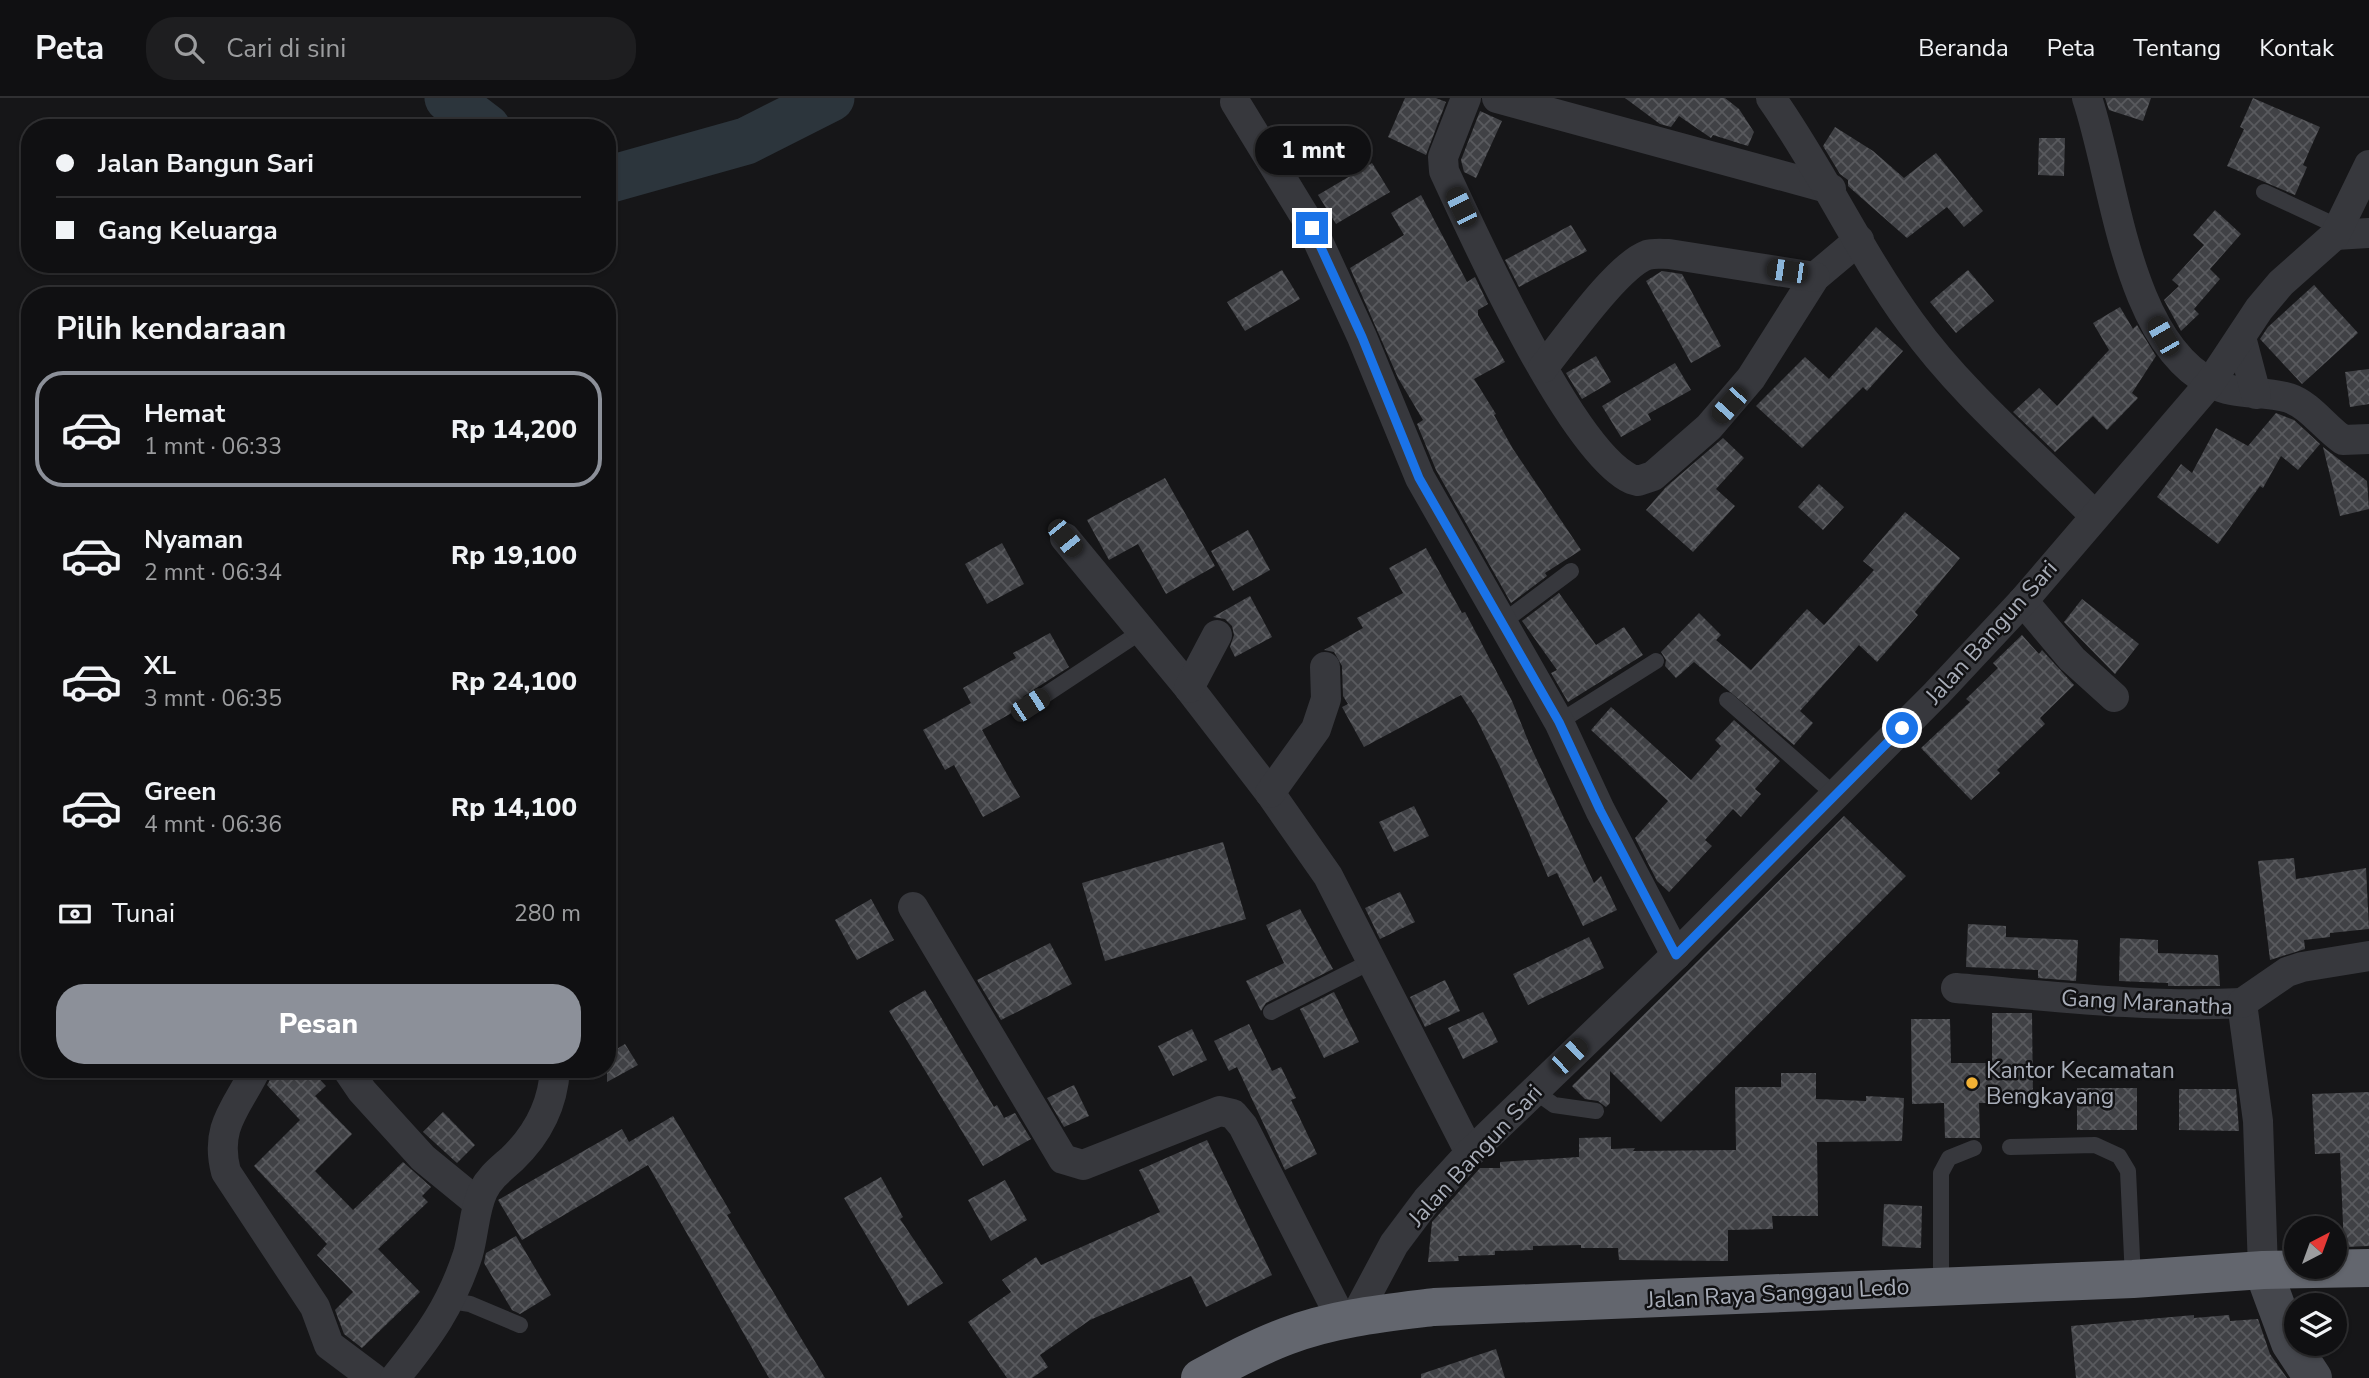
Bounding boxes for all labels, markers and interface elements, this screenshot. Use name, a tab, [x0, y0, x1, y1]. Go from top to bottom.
search box	[146, 17, 636, 80]
text: Peta	[35, 26, 104, 71]
icon: search	[170, 29, 208, 67]
text: Cari di sini	[226, 31, 346, 66]
text: Beranda	[1918, 32, 2009, 64]
text: Peta	[2047, 32, 2095, 64]
text: Tentang	[2133, 32, 2221, 64]
text: Kontak	[2259, 32, 2334, 64]
callout: 1 mnt	[1254, 127, 1370, 176]
text: 1 mnt	[1281, 135, 1345, 166]
text: Jalan Bangun Sari	[98, 146, 314, 181]
car	[1443, 184, 1480, 230]
route end	[1296, 212, 1328, 244]
text: Gang Keluarga	[98, 213, 278, 248]
car	[1765, 258, 1810, 284]
text: Pilih kendaraan	[56, 307, 286, 350]
car	[2144, 313, 2183, 359]
car	[1708, 382, 1751, 428]
text: Hemat	[144, 396, 225, 431]
icon: car	[60, 398, 123, 461]
text: Rp 14,200	[451, 412, 577, 447]
text: 1 mnt · 06:33	[144, 431, 282, 462]
car	[1044, 515, 1087, 561]
text: Nyaman	[144, 522, 243, 557]
icon: car	[60, 524, 123, 587]
text: Rp 19,100	[451, 538, 577, 573]
street label: Jalan Bangun Sari	[1918, 554, 2064, 712]
text: 2 mnt · 06:34	[144, 557, 282, 588]
text: XL	[144, 648, 176, 683]
icon: car	[60, 650, 123, 713]
text: Rp 24,100	[451, 664, 577, 699]
text: 3 mnt · 06:35	[144, 683, 282, 714]
car	[1007, 685, 1054, 725]
route start	[1886, 712, 1918, 744]
text: Green	[144, 774, 217, 809]
icon: car	[60, 776, 123, 839]
text: Rp 14,100	[451, 790, 577, 825]
text: 4 mnt · 06:36	[144, 809, 282, 840]
icon: cash	[56, 895, 94, 933]
text: Tunai	[112, 896, 175, 931]
text: 280 m	[514, 898, 581, 929]
street label: Gang Maranatha	[2060, 983, 2234, 1022]
button: Pesan	[56, 984, 581, 1064]
car	[1547, 1034, 1592, 1078]
place label: Kantor Kecamatan Bengkayang	[1986, 1055, 2175, 1112]
marker: Kantor Kecamatan Bengkayang	[1964, 1075, 1980, 1091]
street label: Jalan Bangun Sari	[1401, 1078, 1549, 1234]
north arrow	[2284, 1216, 2347, 1279]
map controls	[2284, 1216, 2347, 1356]
street label: Jalan Raya Sanggau Ledo	[1645, 1271, 1910, 1316]
button: layers	[2284, 1293, 2347, 1356]

